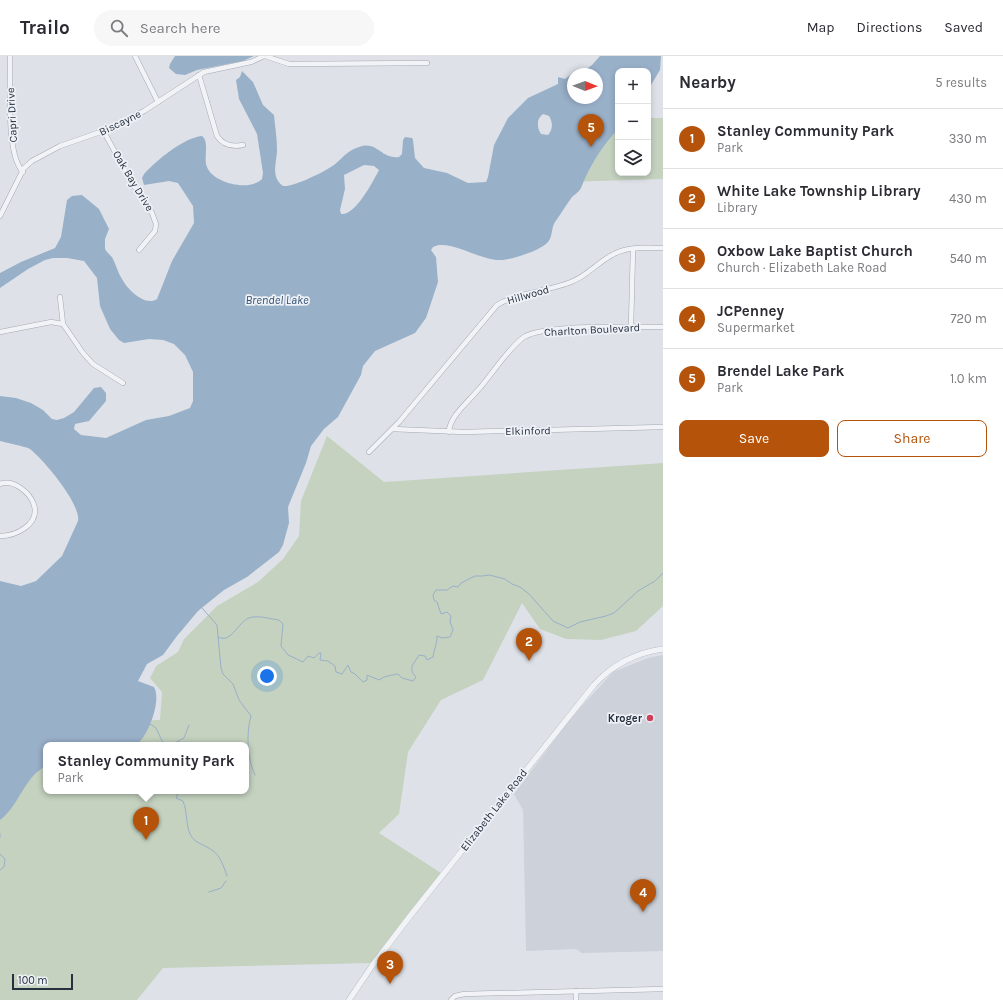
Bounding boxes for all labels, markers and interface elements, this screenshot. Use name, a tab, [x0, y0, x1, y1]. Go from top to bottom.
search box	[94, 10, 374, 46]
text: Trailo	[20, 17, 70, 39]
icon: search	[108, 17, 130, 39]
text: Search here	[140, 19, 221, 37]
text: Map	[807, 19, 835, 36]
text: Directions	[857, 19, 922, 36]
text: Saved	[944, 19, 983, 36]
north arrow	[567, 68, 603, 104]
map controls	[615, 68, 651, 176]
button: +	[615, 68, 651, 104]
text: Nearby	[679, 72, 736, 92]
text: 5 results	[935, 75, 987, 90]
street label: Capri Drive	[4, 87, 20, 143]
button: −	[615, 104, 651, 140]
street label: Biscayne	[97, 107, 143, 139]
pin: 5	[578, 114, 604, 147]
text: Stanley Community Park	[717, 122, 894, 140]
text: 1	[690, 131, 694, 146]
text: 330 m	[949, 131, 987, 146]
button: layers	[615, 140, 651, 176]
text: Park	[717, 140, 743, 155]
street label: Oak Bay Drive	[110, 148, 156, 214]
text: White Lake Township Library	[717, 182, 921, 200]
text: 2	[688, 191, 696, 206]
text: 430 m	[949, 191, 987, 206]
text: Library	[717, 200, 757, 215]
text: Oxbow Lake Baptist Church	[717, 242, 913, 260]
text: 3	[688, 251, 696, 266]
text: 540 m	[949, 251, 987, 266]
text: Church · Elizabeth Lake Road	[717, 260, 887, 275]
street label: Hillwood	[505, 283, 551, 307]
water label: Brendel Lake	[245, 293, 309, 307]
text: JCPenney	[717, 302, 784, 320]
text: 4	[688, 311, 696, 326]
text: 720 m	[950, 311, 987, 326]
text: Supermarket	[717, 320, 795, 335]
street label: Charlton Boulevard	[544, 321, 640, 339]
text: Brendel Lake Park	[717, 362, 844, 380]
text: 5	[688, 371, 696, 386]
text: 1.0 km	[950, 371, 987, 386]
text: Park	[717, 380, 743, 395]
button: Save	[679, 420, 829, 457]
button: Share	[837, 420, 987, 457]
street label: Elkinford	[505, 424, 551, 438]
pin: 2	[516, 628, 542, 661]
your location	[257, 666, 277, 686]
place label: Kroger	[608, 712, 643, 725]
marker: Kroger	[645, 713, 655, 723]
popup	[43, 742, 249, 794]
text: Stanley Community Park	[57, 752, 235, 770]
street label: Elizabeth Lake Road	[458, 766, 530, 854]
text: Park	[57, 770, 84, 785]
pin: 1	[133, 807, 159, 840]
pin: 4	[630, 879, 656, 912]
pin: 3	[377, 951, 403, 984]
scale bar	[12, 972, 73, 991]
text: 100 m	[18, 974, 48, 987]

